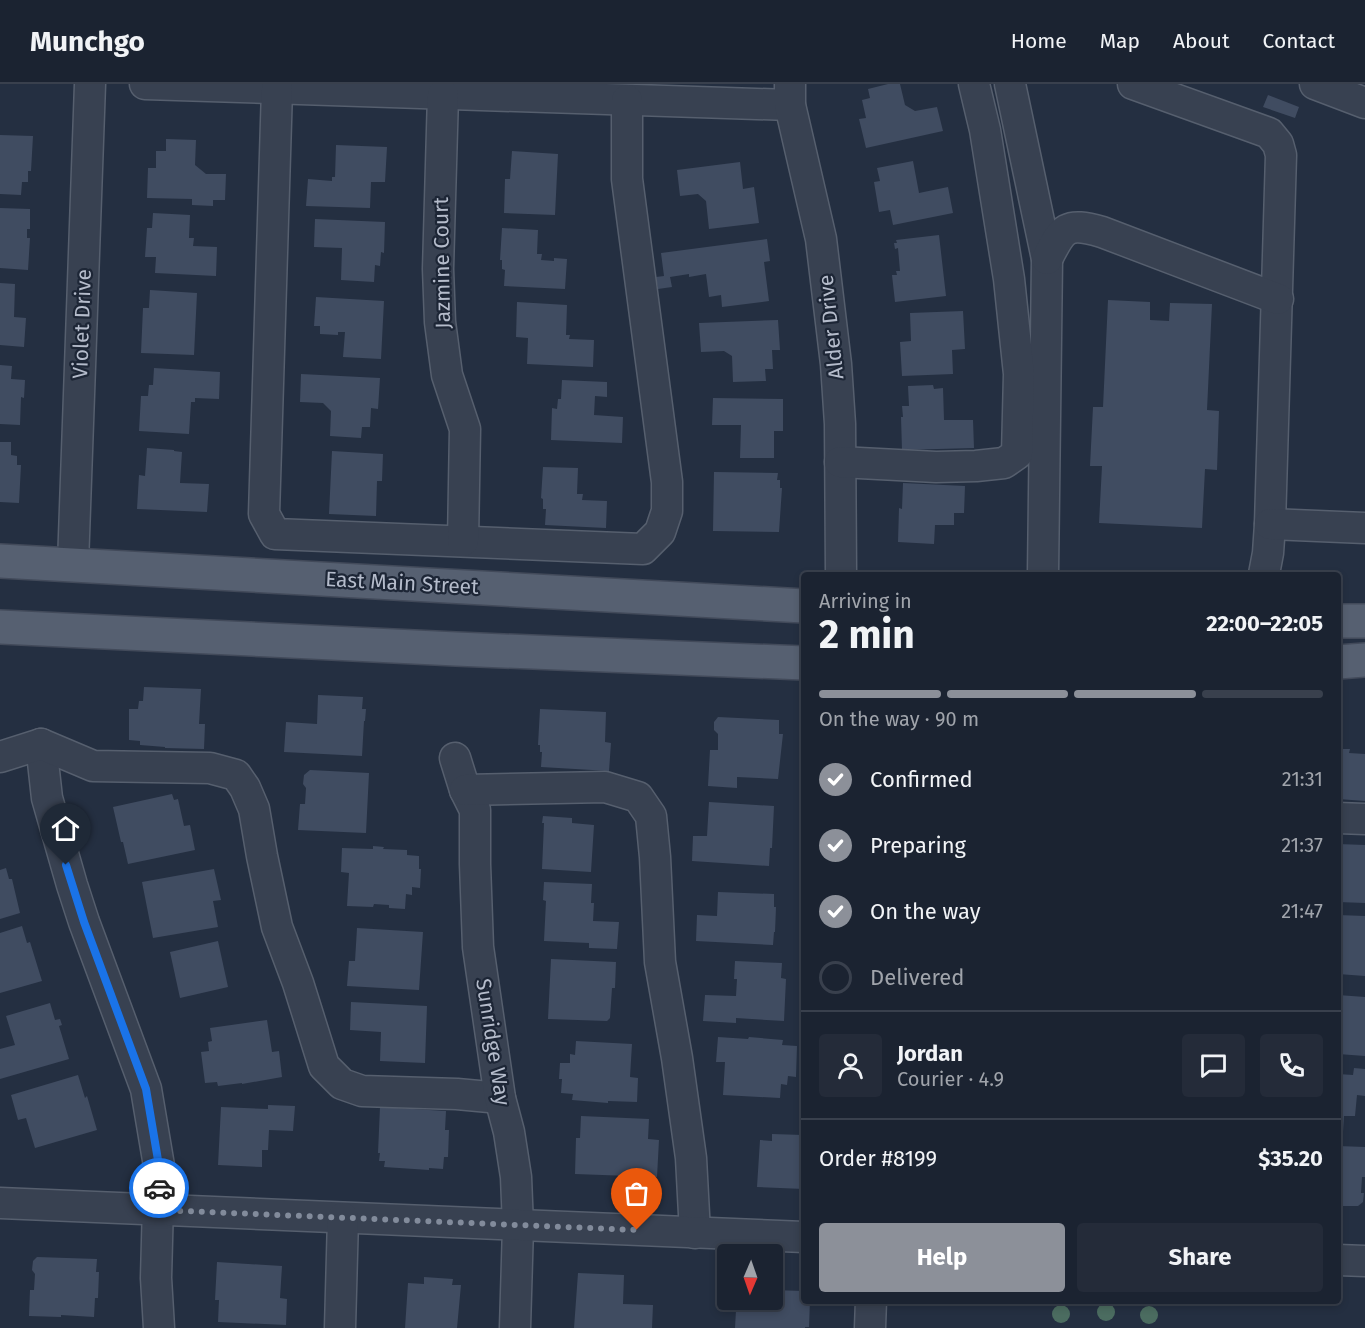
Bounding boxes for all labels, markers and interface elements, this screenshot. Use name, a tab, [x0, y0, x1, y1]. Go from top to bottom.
text: Munchgo	[30, 25, 145, 58]
text: Home	[1011, 28, 1067, 54]
text: Map	[1100, 28, 1140, 54]
text: About	[1173, 28, 1230, 54]
text: Contact	[1263, 28, 1335, 54]
street label: Jazmine Court	[428, 196, 456, 329]
street label: Violet Drive	[67, 269, 97, 379]
street label: Alder Drive	[813, 273, 849, 381]
street label: East Main Street	[325, 566, 480, 600]
text: Arriving in	[819, 589, 912, 613]
text: 22:00–22:05	[1206, 610, 1323, 637]
text: 2 min	[819, 612, 915, 658]
text: On the way · 90 m	[819, 707, 979, 731]
icon: check	[819, 763, 852, 796]
text: Confirmed	[870, 766, 973, 793]
text: 21:31	[1282, 767, 1323, 791]
pin	[40, 803, 91, 865]
icon: home	[49, 812, 82, 845]
icon: check	[819, 829, 852, 862]
text: Preparing	[870, 832, 966, 859]
text: 21:37	[1281, 833, 1323, 857]
icon: check	[819, 895, 852, 928]
text: On the way	[870, 898, 981, 925]
text: 21:47	[1281, 899, 1323, 923]
text: Delivered	[870, 964, 965, 991]
street label: Sunridge Way	[470, 977, 516, 1108]
button: person	[819, 1034, 882, 1097]
button: chat	[1182, 1034, 1245, 1097]
button: phone	[1260, 1034, 1323, 1097]
text: Jordan	[897, 1040, 963, 1067]
text: Courier · 4.9	[897, 1067, 1004, 1091]
text: Order #8199	[819, 1145, 937, 1172]
text: $35.20	[1258, 1145, 1323, 1172]
courier	[129, 1158, 189, 1218]
pin	[611, 1168, 662, 1230]
icon: car	[143, 1172, 176, 1205]
icon: bag	[620, 1177, 653, 1210]
button: Help	[819, 1223, 1065, 1292]
button: Share	[1077, 1223, 1323, 1292]
north arrow	[717, 1244, 783, 1310]
map controls	[717, 1244, 783, 1310]

